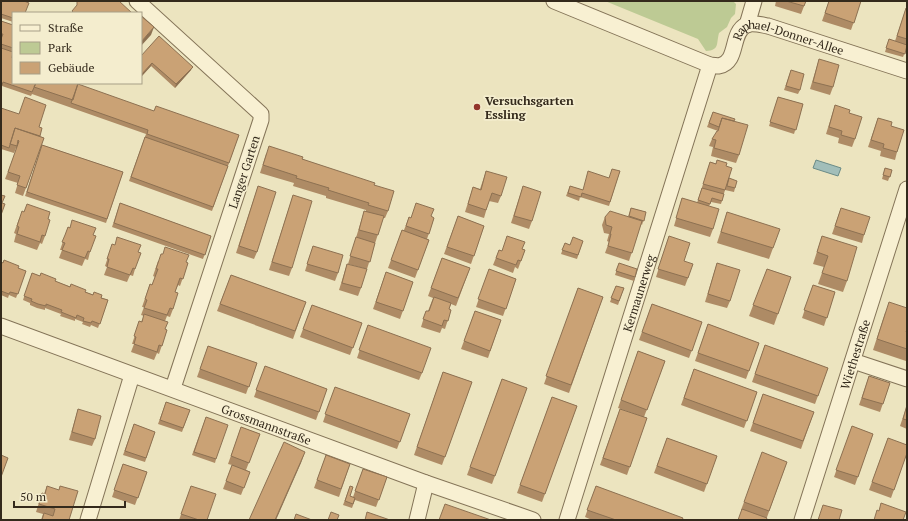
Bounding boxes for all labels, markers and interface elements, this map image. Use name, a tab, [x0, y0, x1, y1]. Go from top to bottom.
legend	[12, 12, 142, 84]
text: Raphael-Donner-Allee	[729, 16, 846, 58]
text: Straße	[48, 20, 83, 35]
street label: Raphael-Donner-Allee	[732, 39, 852, 59]
text: Park	[48, 40, 73, 55]
text: Gebäude	[48, 60, 94, 75]
place label: Versuchsgarten Essling	[485, 93, 574, 122]
marker: Versuchsgarten Essling	[472, 102, 482, 112]
street label: Langer Garten	[225, 133, 263, 211]
street label: Kermaunerweg	[619, 252, 658, 333]
street label: Wiethestraße	[837, 317, 873, 391]
street label: Grossmannstraße	[219, 401, 313, 448]
scale bar	[14, 483, 125, 509]
text: 50 m	[20, 489, 47, 504]

